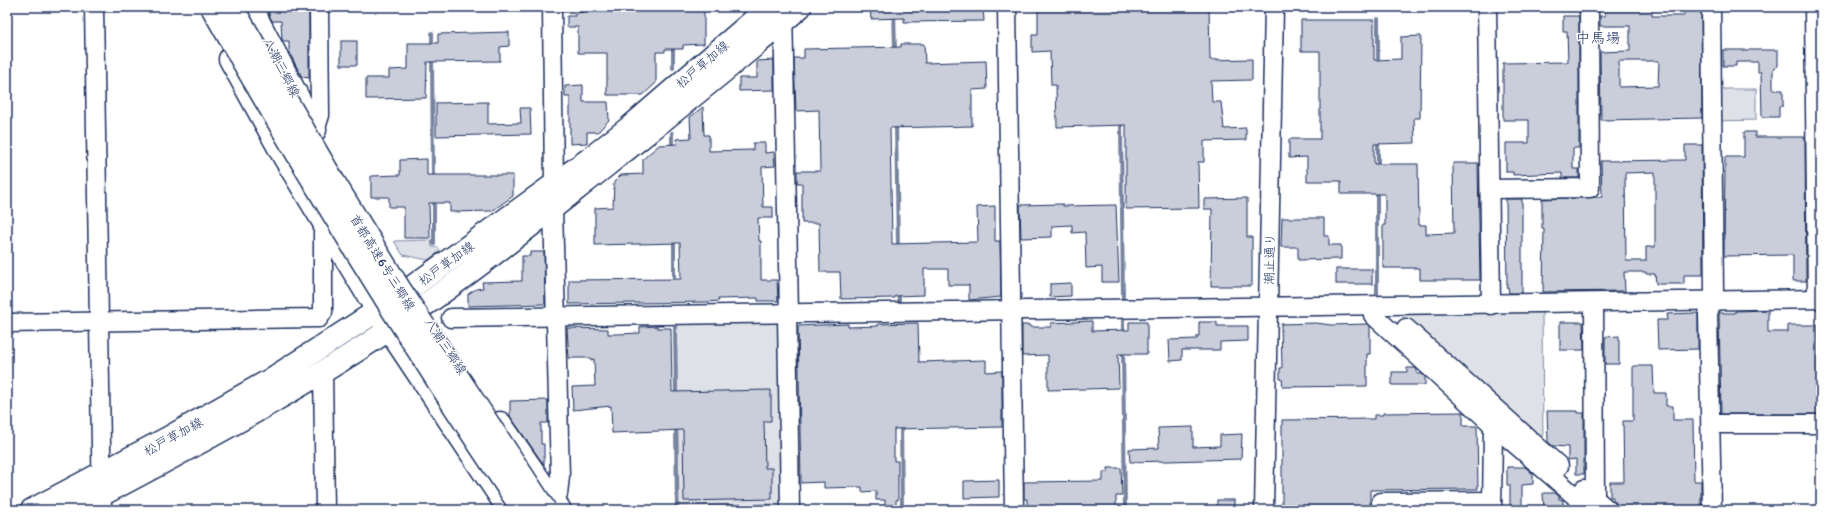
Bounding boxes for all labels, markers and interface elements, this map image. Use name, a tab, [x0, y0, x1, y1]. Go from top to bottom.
district label: 中馬場	[1575, 29, 1621, 47]
street label: 八潮三郷線	[260, 35, 303, 100]
street label: 松戸草加線	[673, 37, 733, 91]
street label: 首都高速6号三郷線	[347, 211, 419, 314]
street label: 潮止通り	[1262, 233, 1277, 285]
street label: 松戸草加線	[416, 238, 478, 289]
street label: 八潮三郷線	[421, 315, 471, 378]
street label: 松戸草加線	[141, 414, 206, 459]

